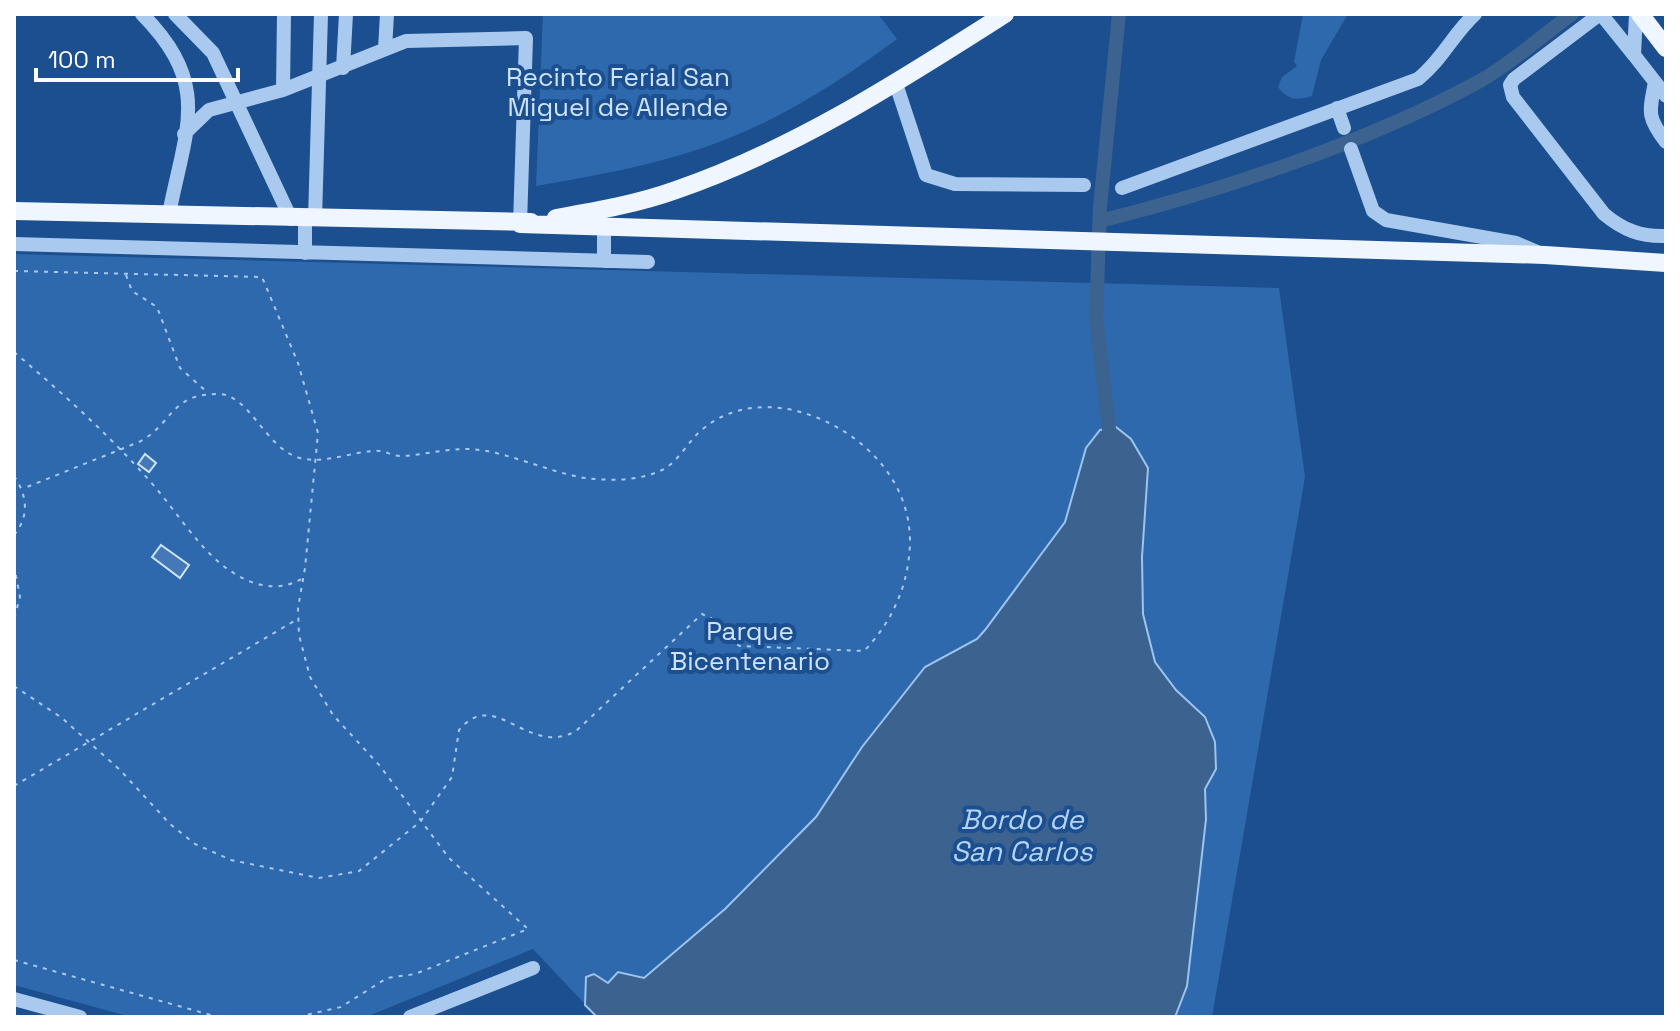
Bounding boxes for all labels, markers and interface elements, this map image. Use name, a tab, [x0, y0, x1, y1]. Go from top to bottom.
scale bar	[36, 32, 238, 82]
text: 100 m	[48, 44, 116, 75]
park label: Recinto Ferial San Miguel de Allende	[506, 60, 730, 124]
park label: Parque Bicentenario	[670, 614, 830, 678]
water label: Bordo de San Carlos	[951, 801, 1094, 869]

